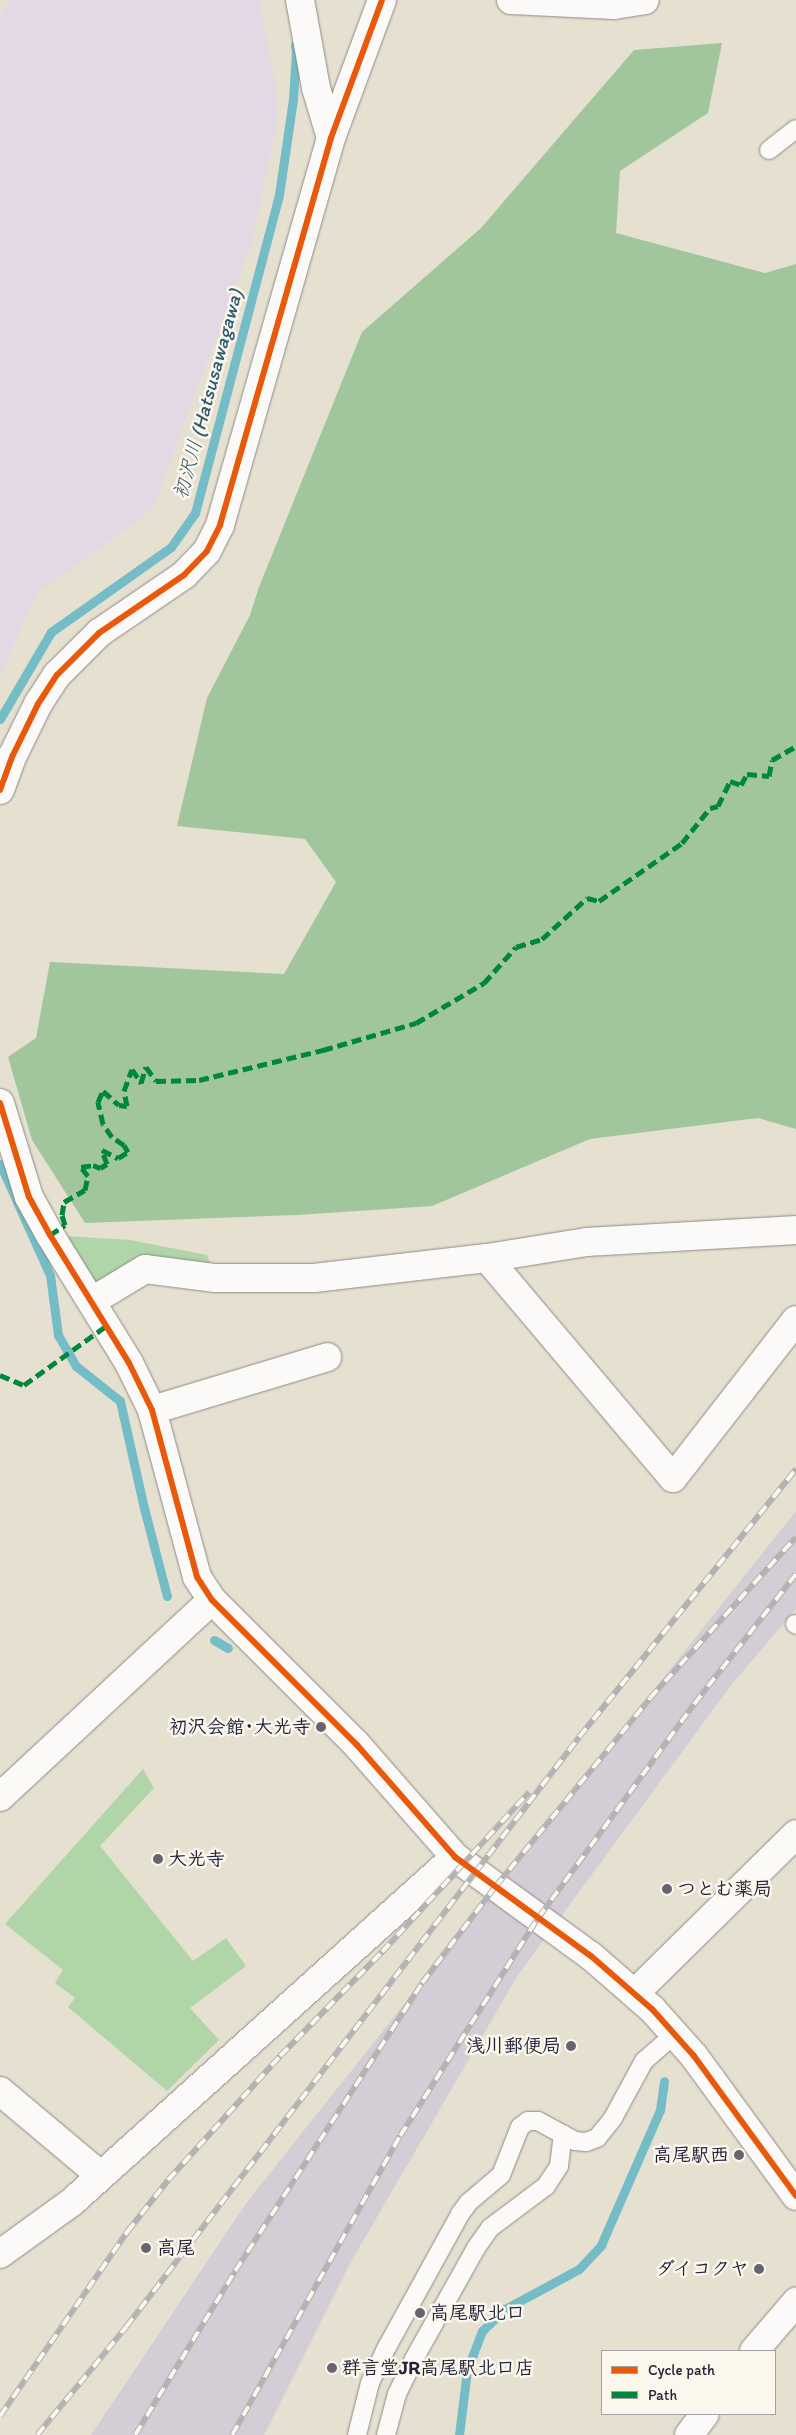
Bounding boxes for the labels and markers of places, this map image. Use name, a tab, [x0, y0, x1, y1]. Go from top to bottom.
place label: 初沢会館･大光寺	[169, 1716, 311, 1738]
marker: 初沢会館･大光寺	[315, 1721, 327, 1733]
place label: 大光寺	[168, 1848, 225, 1870]
marker: 大光寺	[152, 1853, 164, 1865]
place label: つとむ薬局	[677, 1878, 772, 1900]
marker: つとむ薬局	[661, 1883, 673, 1895]
place label: 浅川郵便局	[466, 2035, 561, 2057]
marker: 浅川郵便局	[565, 2040, 577, 2052]
place label: 高尾駅西	[653, 2144, 729, 2166]
marker: 高尾駅西	[733, 2149, 745, 2161]
place label: 高尾	[157, 2237, 195, 2259]
marker: 高尾	[139, 2241, 153, 2255]
place label: ダイコクヤ	[654, 2258, 749, 2280]
marker: ダイコクヤ	[753, 2263, 765, 2275]
place label: 高尾駅北口	[430, 2302, 525, 2324]
marker: 高尾駅北口	[414, 2307, 426, 2319]
place label: 群言堂JR高尾駅北口店	[342, 2357, 534, 2379]
marker: 群言堂JR高尾駅北口店	[326, 2362, 338, 2374]

